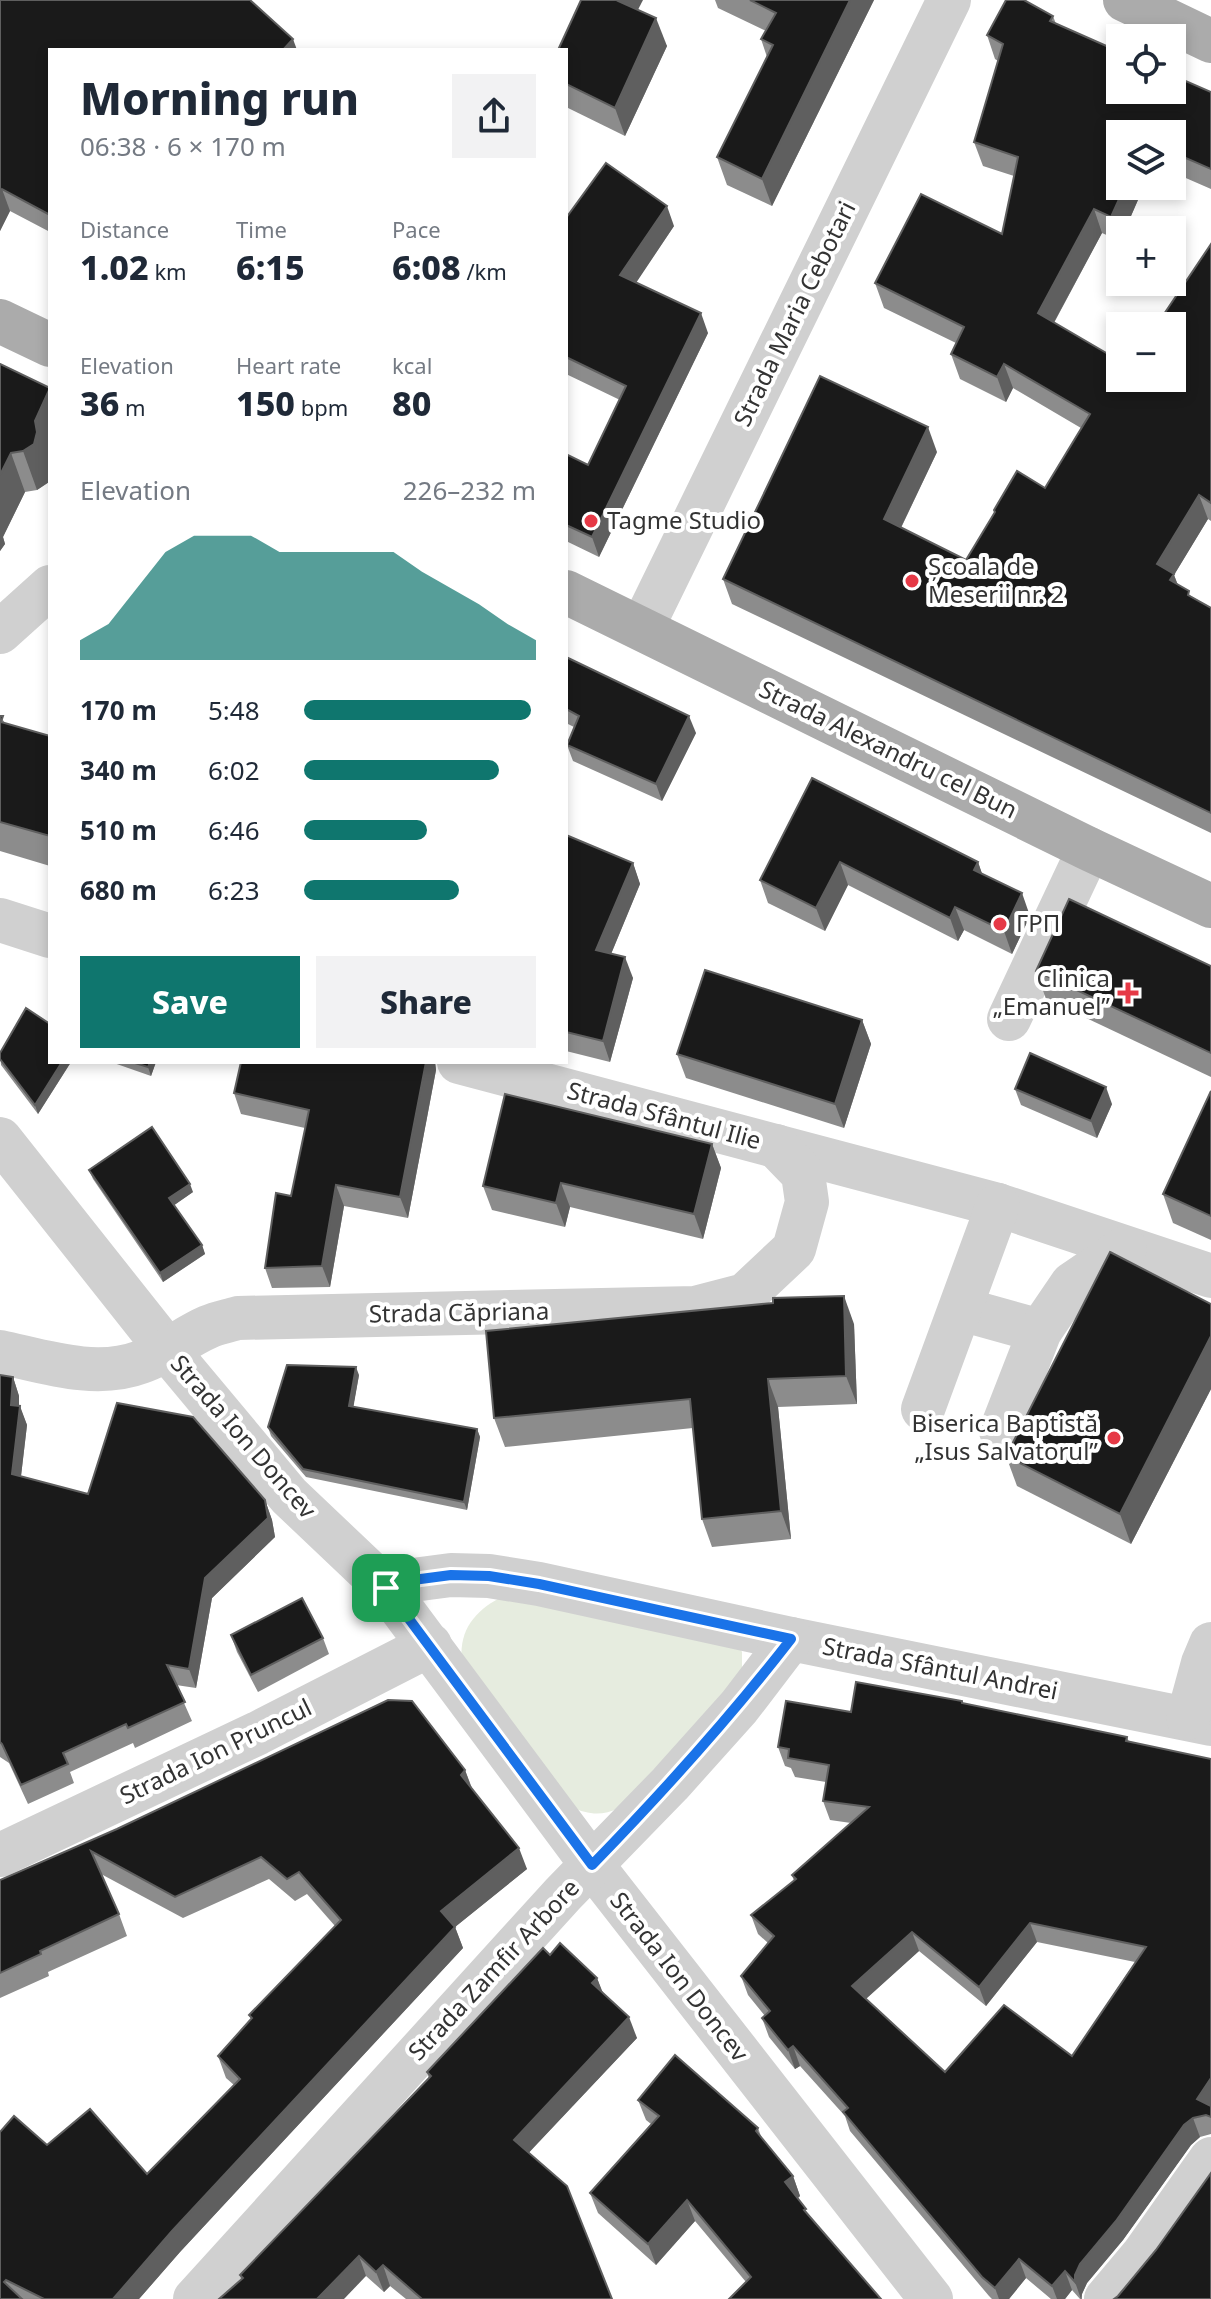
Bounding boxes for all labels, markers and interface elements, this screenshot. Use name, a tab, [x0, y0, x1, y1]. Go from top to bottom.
map controls	[1106, 24, 1186, 392]
button: locate	[1106, 24, 1186, 104]
text: Morning run	[80, 68, 359, 128]
button: share	[452, 74, 536, 158]
button: layers	[1106, 120, 1186, 200]
text: 06:38 · 6 × 170 m	[80, 128, 286, 164]
street label: Strada Maria Cebotari	[725, 195, 863, 431]
text: Distance	[80, 214, 169, 244]
text: Time	[236, 214, 287, 244]
text: Pace	[392, 214, 441, 244]
button: +	[1106, 216, 1186, 296]
text: 1.02	[80, 244, 149, 290]
text: 6:15	[236, 244, 305, 290]
text: 6:08	[392, 244, 461, 290]
text: km	[149, 256, 187, 286]
text: /km	[461, 256, 507, 286]
button: −	[1106, 312, 1186, 392]
text: Elevation	[80, 350, 174, 380]
text: Heart rate	[236, 350, 341, 380]
text: kcal	[392, 350, 432, 380]
text: 36	[80, 380, 119, 426]
text: 150	[236, 380, 295, 426]
text: 80	[392, 380, 431, 426]
text: m	[119, 392, 146, 422]
text: bpm	[295, 392, 348, 422]
text: Elevation	[80, 472, 191, 508]
text: 226–232 m	[403, 472, 536, 508]
place label: Tagme Studio	[607, 503, 761, 536]
marker: Tagme Studio	[582, 512, 600, 530]
place label: Școala de Meserii nr. 2	[928, 549, 1064, 610]
marker: Școala de Meserii nr. 2	[903, 572, 921, 590]
street label: Strada Alexandru cel Bun	[754, 672, 1023, 826]
text: 170 m	[80, 692, 157, 728]
text: 5:48	[208, 692, 260, 728]
text: 340 m	[80, 752, 157, 788]
text: 6:02	[208, 752, 260, 788]
text: 510 m	[80, 812, 157, 848]
text: 6:46	[208, 812, 260, 848]
text: 680 m	[80, 872, 157, 908]
text: 6:23	[208, 872, 260, 908]
place label: ГРП	[1016, 906, 1060, 939]
marker: ГРП	[991, 915, 1009, 933]
button: Save	[80, 956, 300, 1048]
button: Share	[316, 956, 536, 1048]
place label: Clinica „Emanuel”	[993, 961, 1110, 1022]
marker: Clinica „Emanuel”	[1117, 982, 1139, 1004]
street label: Strada Sfântul Ilie	[564, 1073, 765, 1156]
street label: Strada Căpriana	[368, 1293, 549, 1330]
street label: Strada Ion Doncev	[164, 1347, 325, 1525]
place label: Biserica Baptistă „Isus Salvatorul”	[912, 1406, 1098, 1467]
marker: Biserica Baptistă „Isus Salvatorul”	[1105, 1429, 1123, 1447]
pin	[352, 1554, 420, 1622]
icon: arrive	[364, 1566, 408, 1610]
street label: Strada Sfântul Andrei	[820, 1629, 1061, 1707]
street label: Strada Ion Pruncul	[114, 1690, 317, 1811]
street label: Strada Zamfir Arbore	[400, 1871, 586, 2067]
street label: Strada Ion Doncev	[604, 1885, 757, 2068]

